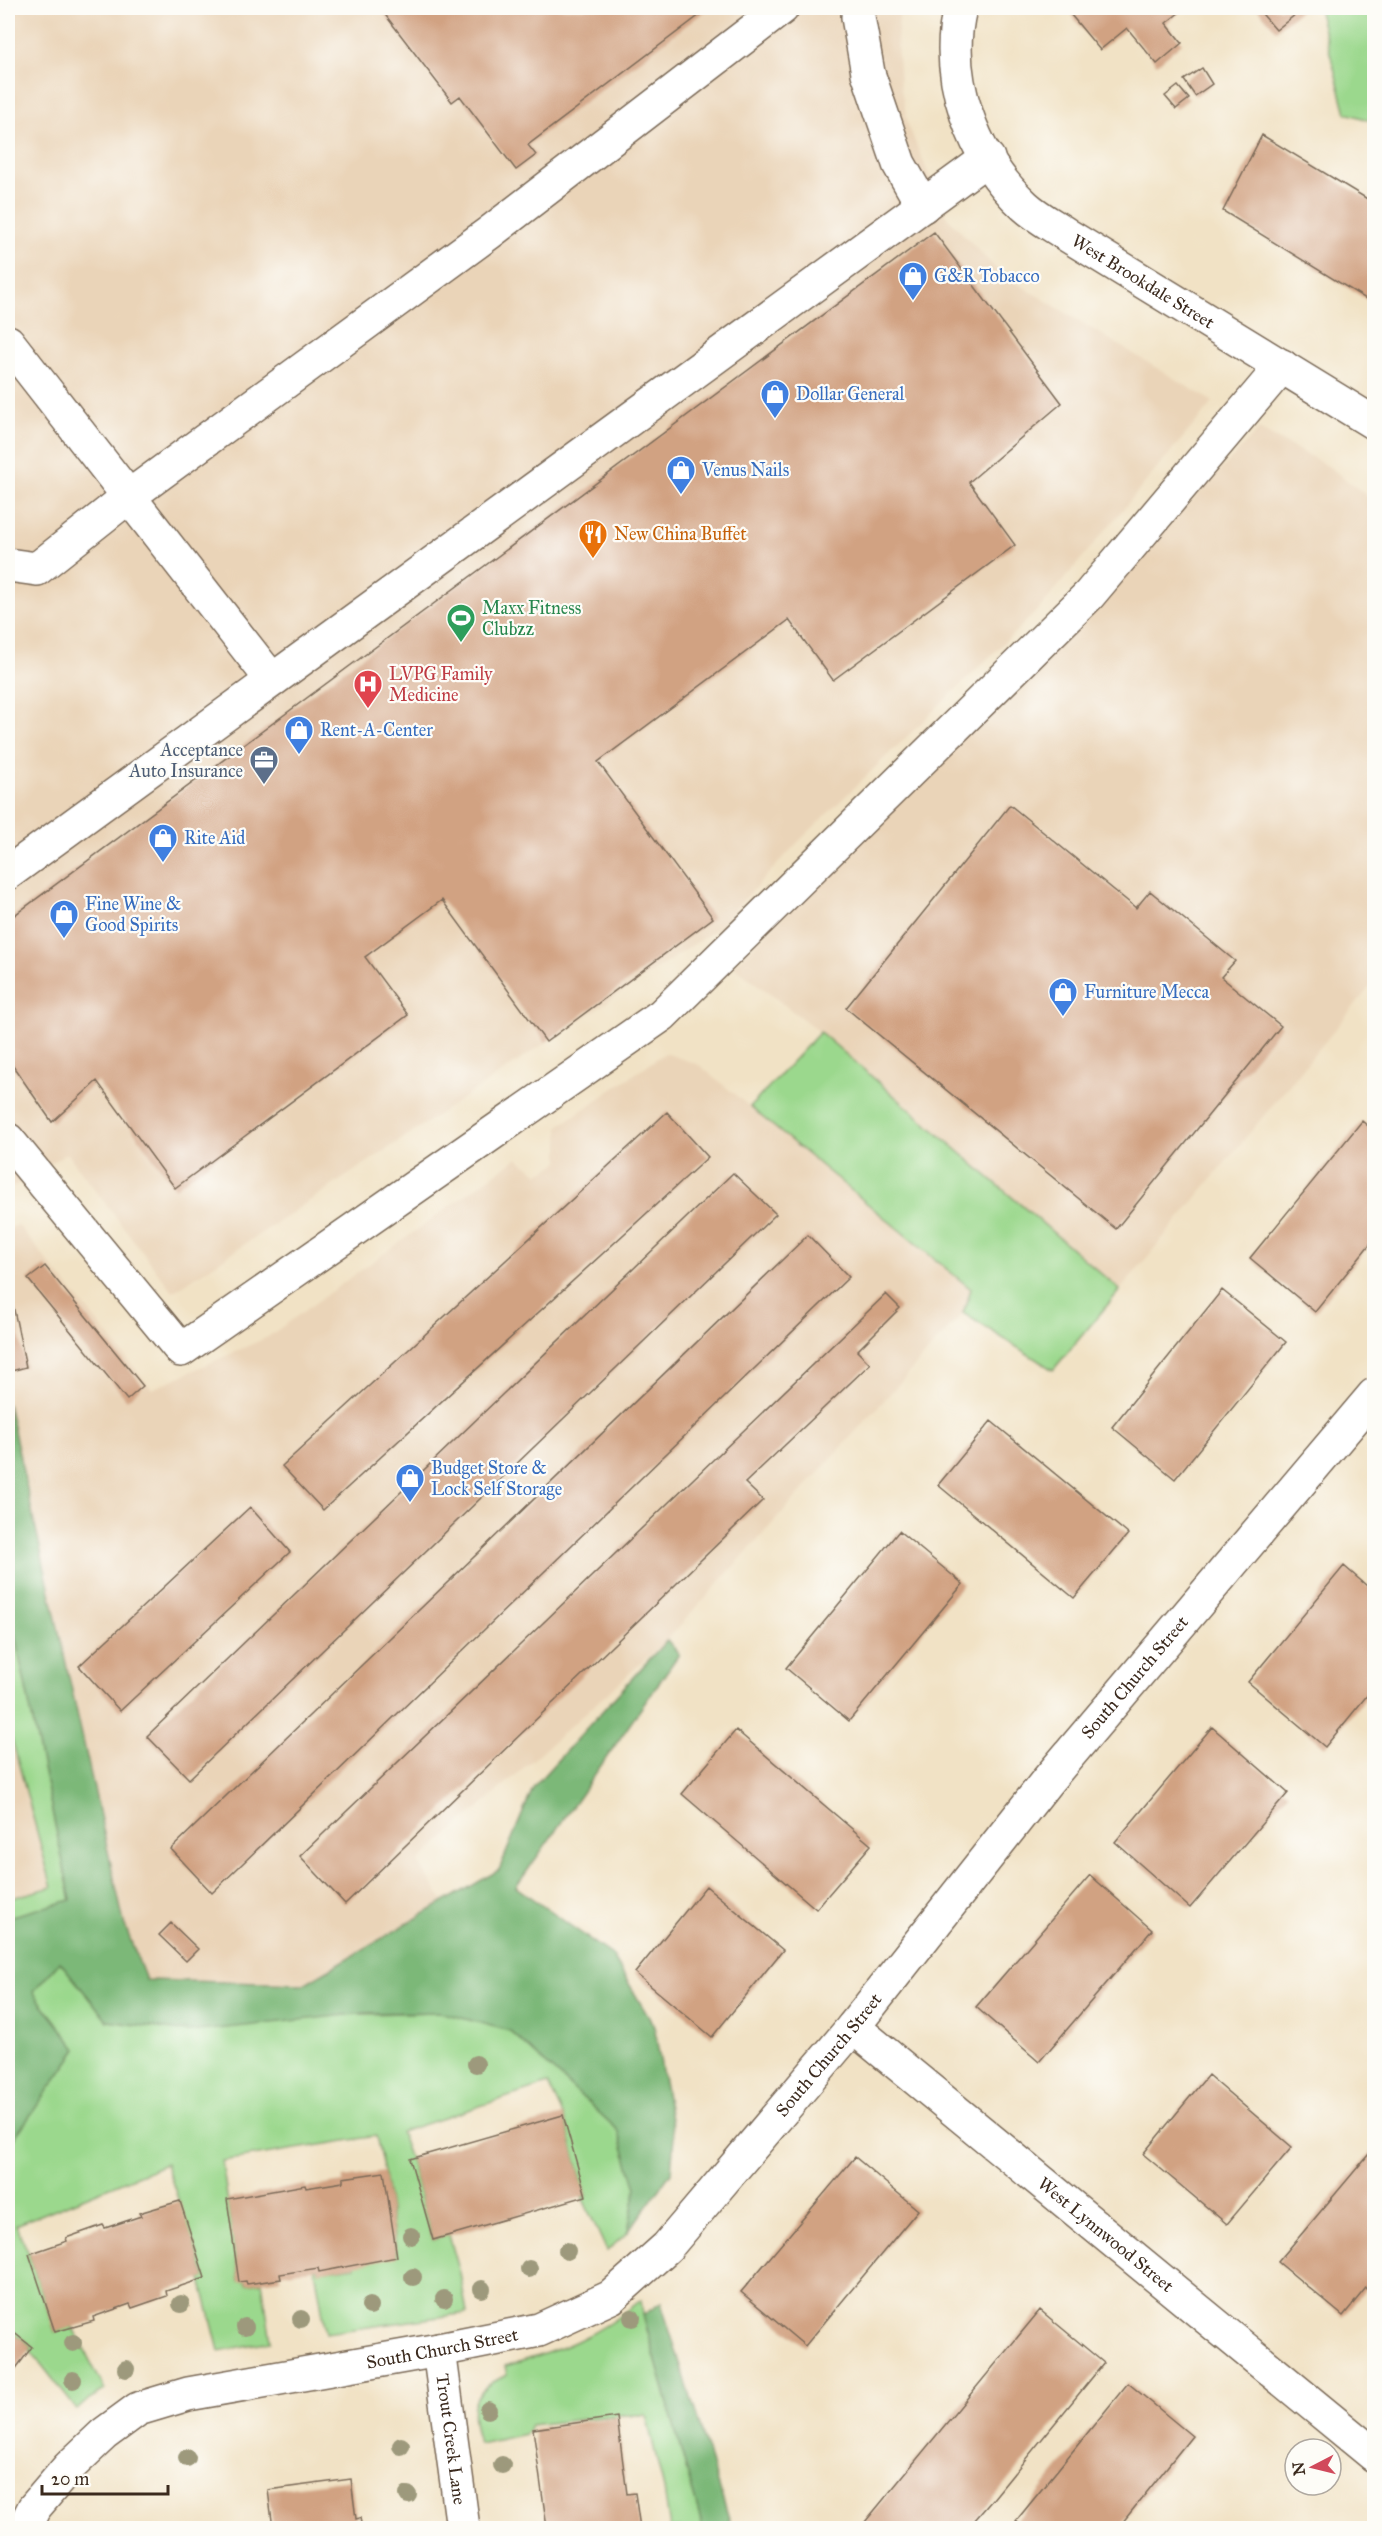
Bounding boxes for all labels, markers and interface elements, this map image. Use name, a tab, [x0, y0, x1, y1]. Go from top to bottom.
street label: West Brookdale Street	[1068, 230, 1219, 334]
shop icon: G&R Tobacco	[897, 260, 929, 302]
place label: G&R Tobacco	[934, 265, 1040, 287]
shop icon: Dollar General	[759, 378, 791, 420]
place label: Dollar General	[796, 383, 905, 405]
shop icon: Venus Nails	[665, 454, 697, 496]
place label: Venus Nails	[701, 459, 789, 481]
restaurant icon: New China Buffet	[577, 518, 609, 560]
place label: New China Buffet	[614, 523, 747, 545]
place label: Maxx Fitness Clubzz	[482, 597, 581, 640]
sports icon: Maxx Fitness Clubzz	[445, 602, 477, 644]
place label: LVPG Family Medicine	[389, 663, 493, 706]
hospital icon: LVPG Family Medicine	[352, 668, 384, 710]
shop icon: Rent-A-Center	[283, 714, 315, 756]
place label: Rent-A-Center	[320, 719, 433, 741]
place label: Acceptance Auto Insurance	[128, 739, 243, 782]
office icon: Acceptance Auto Insurance	[248, 744, 280, 786]
shop icon: Rite Aid	[147, 822, 179, 864]
place label: Rite Aid	[184, 827, 245, 849]
place label: Fine Wine & Good Spirits	[85, 893, 181, 936]
shop icon: Fine Wine & Good Spirits	[48, 898, 80, 940]
shop icon: Furniture Mecca	[1047, 976, 1079, 1018]
place label: Furniture Mecca	[1084, 981, 1210, 1003]
place label: Budget Store & Lock Self Storage	[431, 1457, 562, 1501]
shop icon: Budget Store & Lock Self Storage	[394, 1462, 426, 1504]
street label: South Church Street	[1077, 1611, 1193, 1743]
street label: South Church Street	[771, 1988, 887, 2121]
street label: West Lynnwood Street	[1033, 2172, 1179, 2297]
street label: South Church Street	[365, 2323, 521, 2374]
street label: Trout Creek Lane	[431, 2372, 471, 2506]
north arrow	[1283, 2437, 1343, 2497]
scale bar	[42, 2458, 168, 2496]
text: N	[1288, 2460, 1309, 2477]
text: 20 m	[51, 2468, 89, 2490]

